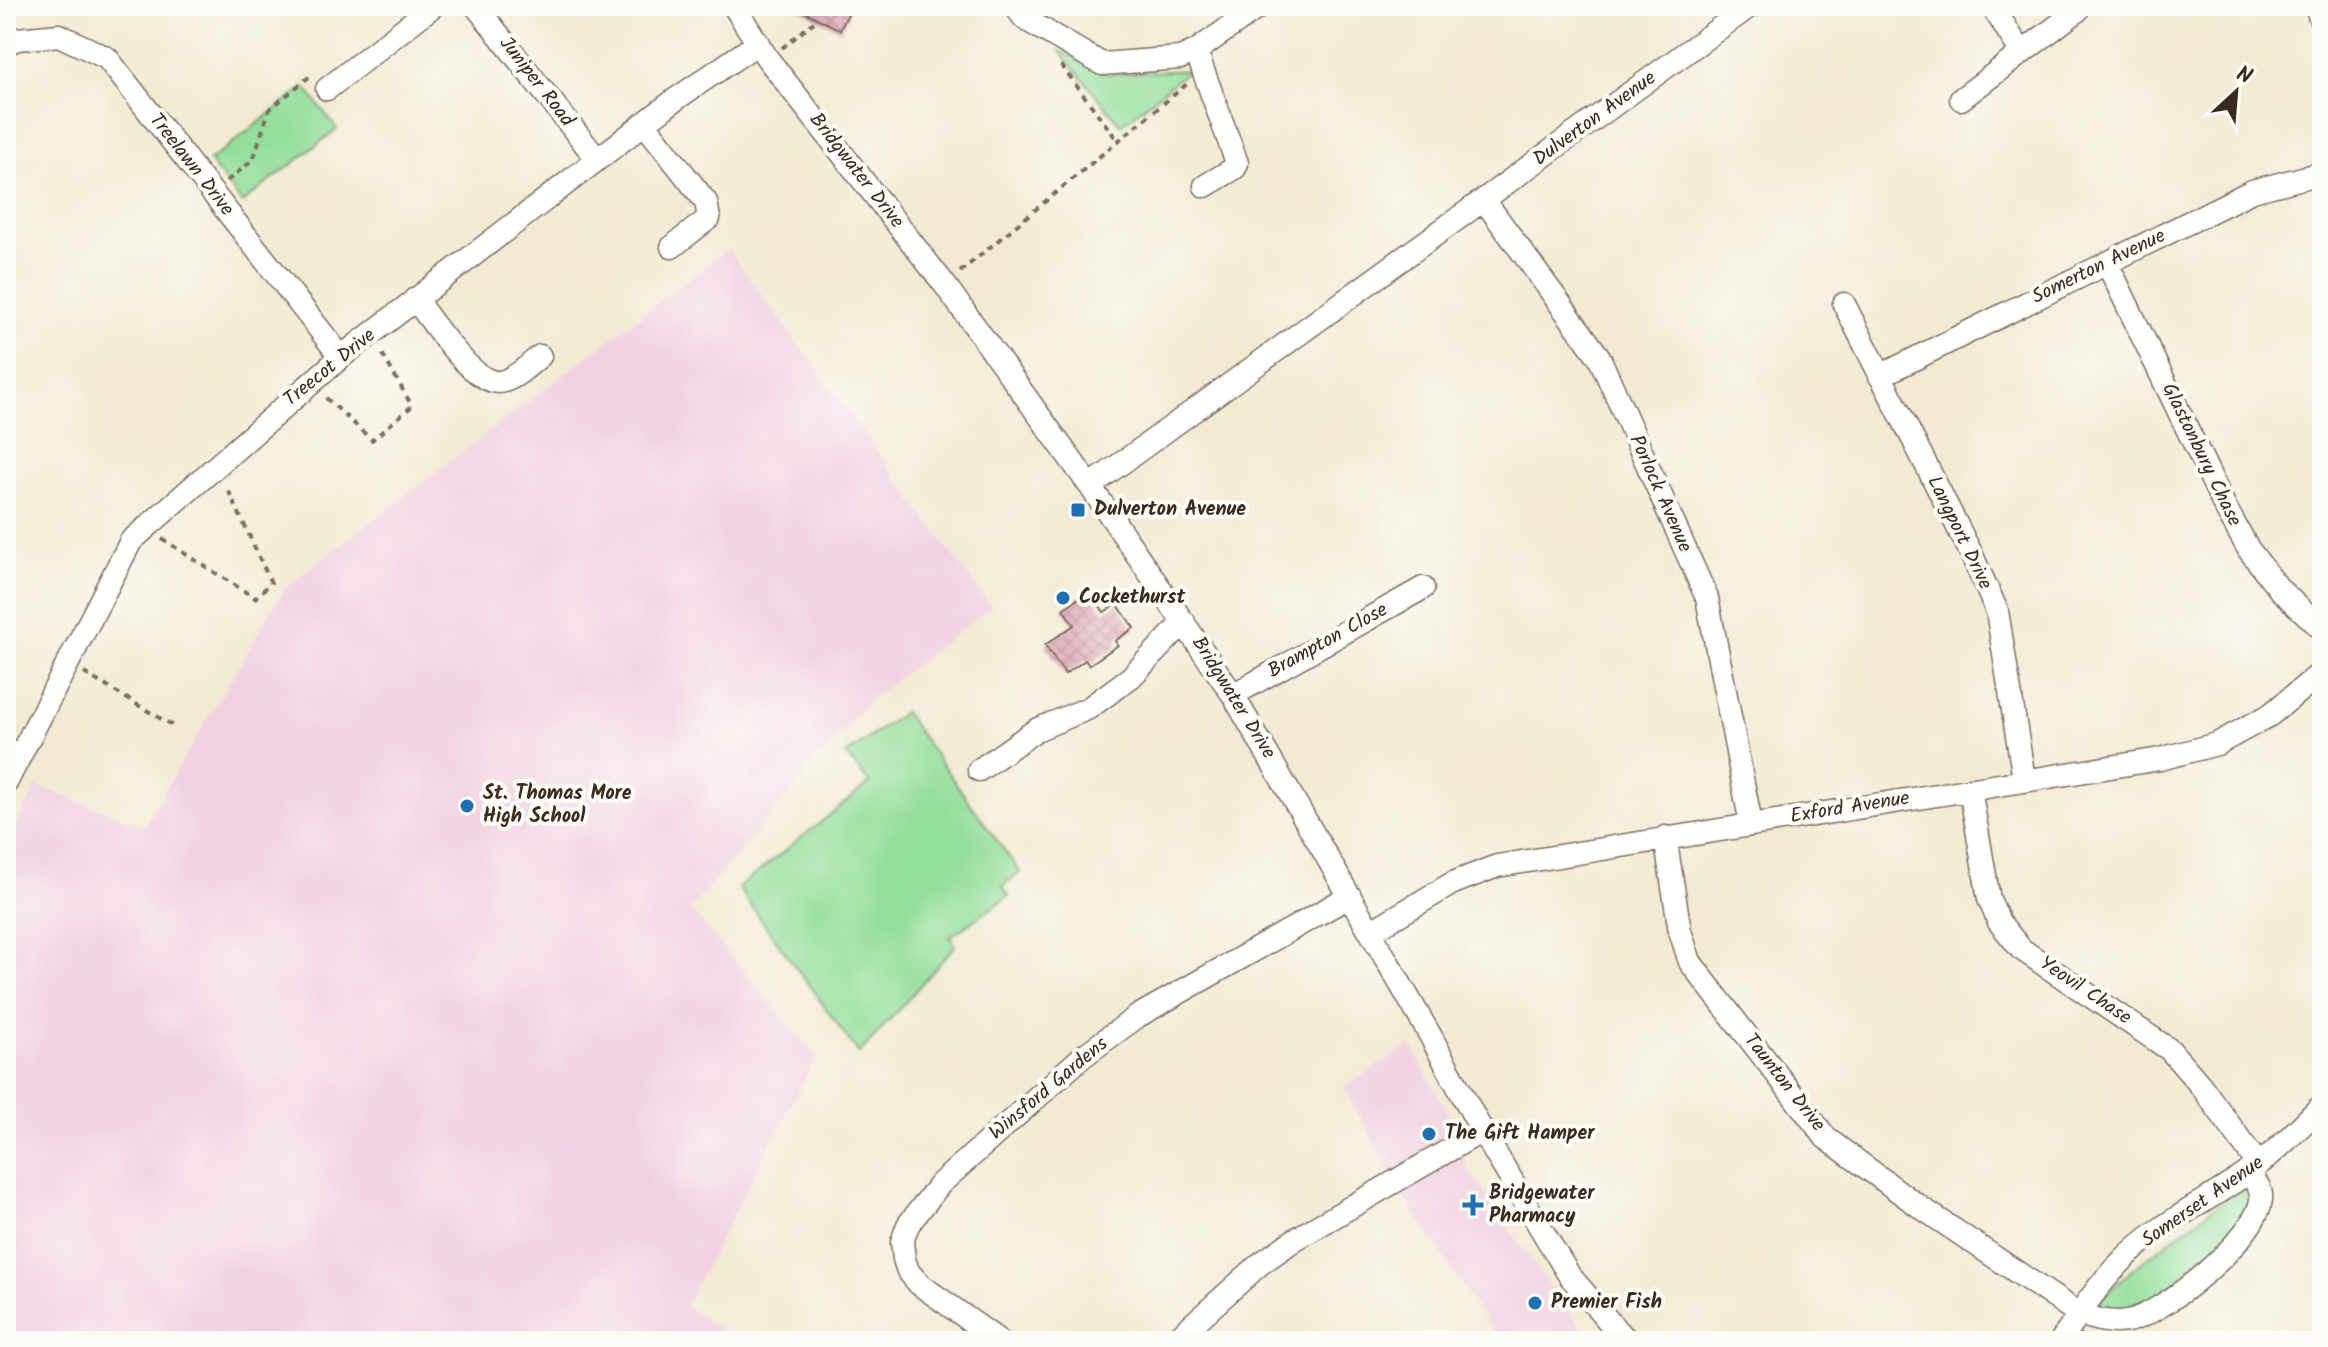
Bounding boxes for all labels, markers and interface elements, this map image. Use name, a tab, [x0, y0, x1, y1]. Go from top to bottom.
street label: Juniper Road	[490, 30, 582, 135]
north arrow	[2196, 52, 2276, 132]
text: N	[2230, 57, 2258, 95]
street label: Dulverton Avenue	[1527, 63, 1663, 175]
street label: Bridgwater Drive	[800, 106, 912, 236]
street label: Treelawn Drive	[140, 107, 242, 223]
street label: Somerton Avenue	[2027, 221, 2171, 313]
street label: Treecot Drive	[277, 321, 383, 415]
street label: Glastonbury Chase	[2152, 378, 2250, 532]
street label: Porlock Avenue	[1620, 430, 1700, 558]
street label: Langport Drive	[1918, 471, 2000, 595]
place label: Dulverton Avenue	[1094, 494, 1246, 526]
marker: Dulverton Avenue	[1069, 501, 1087, 519]
place label: Cockethurst	[1079, 582, 1186, 614]
marker: Cockethurst	[1054, 589, 1072, 607]
street label: Brampton Close	[1262, 595, 1394, 687]
street label: Bridgwater Drive	[1182, 630, 1284, 766]
place label: St. Thomas More High School	[483, 778, 632, 833]
street label: Exford Avenue	[1788, 783, 1912, 833]
marker: St. Thomas More High School	[458, 797, 476, 815]
street label: Yeovil Chase	[2032, 948, 2138, 1034]
street label: Taunton Drive	[1735, 1027, 1833, 1139]
street label: Winsford Gardens	[982, 1029, 1116, 1149]
place label: The Gift Hamper	[1445, 1118, 1595, 1150]
marker: The Gift Hamper	[1420, 1125, 1438, 1143]
street label: Somerset Avenue	[2135, 1148, 2271, 1256]
place label: Bridgewater Pharmacy	[1489, 1178, 1595, 1233]
marker: Bridgewater Pharmacy	[1464, 1196, 1482, 1214]
place label: Premier Fish	[1551, 1287, 1662, 1319]
marker: Premier Fish	[1526, 1294, 1544, 1312]

